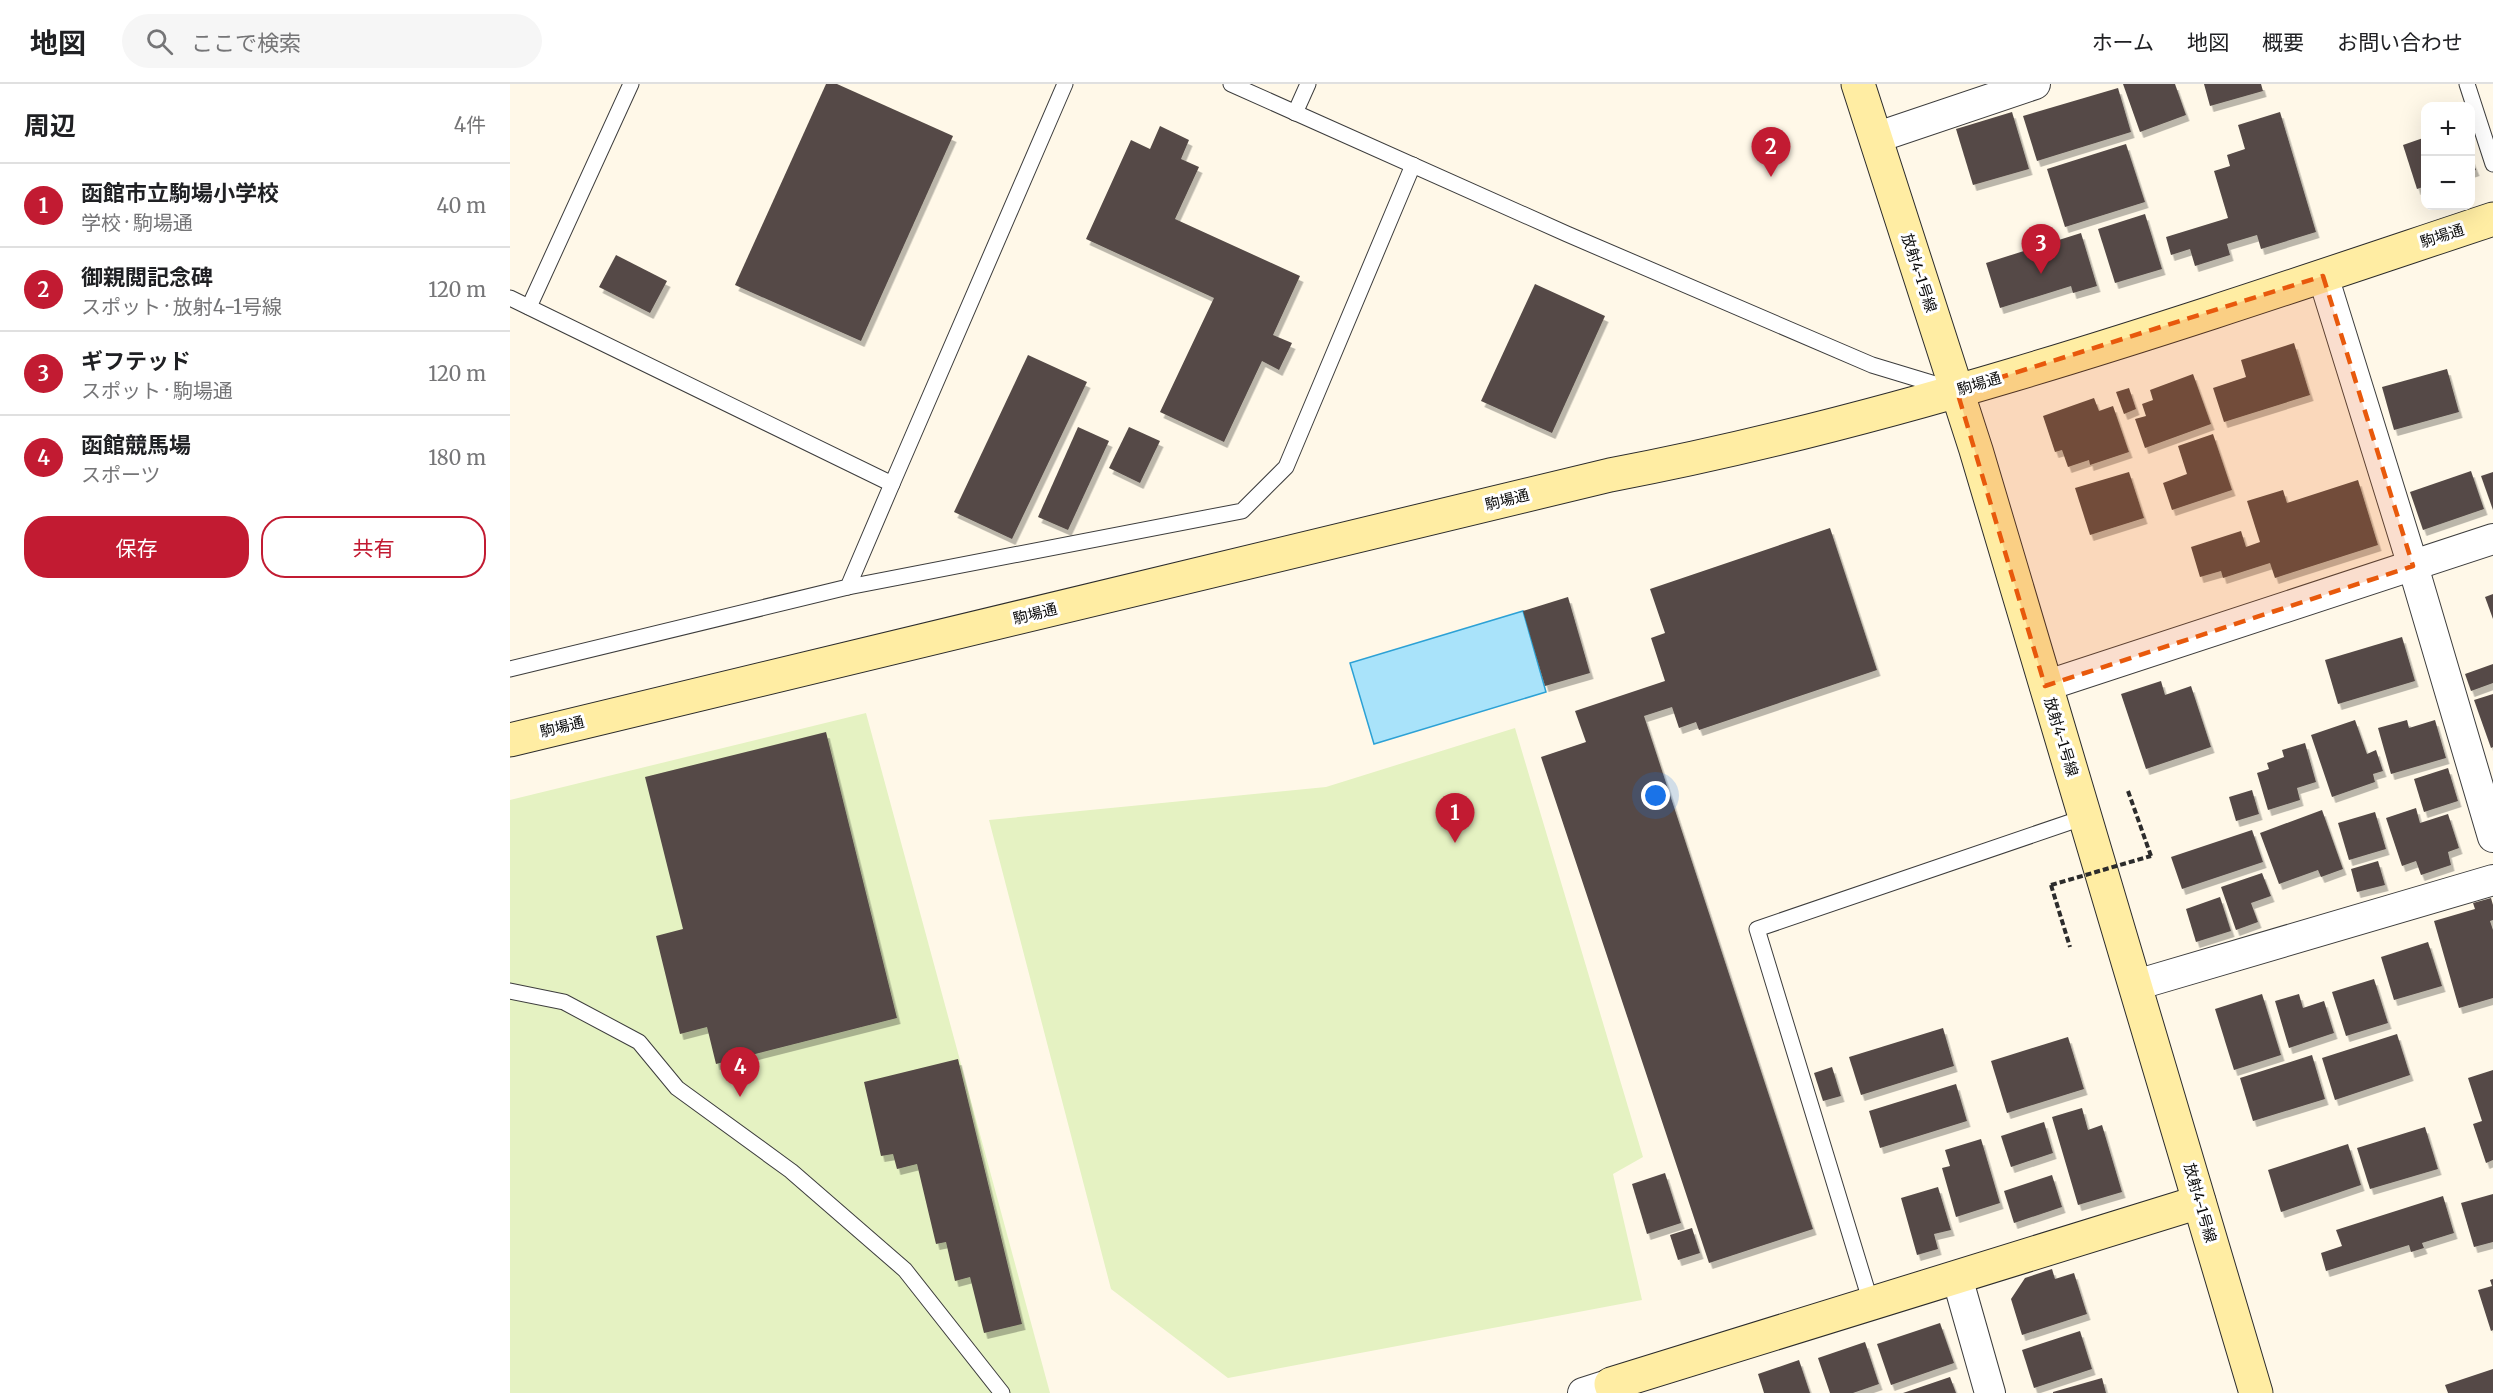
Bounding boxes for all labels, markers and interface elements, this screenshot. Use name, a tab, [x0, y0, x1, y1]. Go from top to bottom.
search box	[122, 14, 542, 68]
text: 地図	[30, 25, 86, 61]
icon: search	[143, 25, 176, 58]
text: ここで検索	[191, 29, 301, 57]
text: ホーム	[2092, 29, 2154, 56]
text: 地図	[2187, 29, 2229, 56]
text: 概要	[2262, 29, 2304, 56]
text: お問い合わせ	[2337, 29, 2463, 56]
map controls	[2421, 102, 2475, 210]
button: +	[2421, 102, 2475, 156]
text: 周辺	[24, 109, 76, 142]
text: 4件	[454, 112, 486, 137]
pin: 2	[1752, 128, 1790, 177]
button: −	[2421, 156, 2475, 210]
text: 函館市立駒場小学校	[81, 179, 279, 207]
text: 1	[39, 193, 48, 218]
text: 40 m	[436, 193, 486, 218]
text: 学校 · 駒場通	[81, 210, 193, 235]
street label: 駒場通	[2418, 220, 2466, 252]
pin: 3	[2022, 224, 2060, 274]
street label: 放射4-1号線	[1898, 231, 1941, 315]
text: 御親閲記念碑	[81, 263, 213, 291]
text: 2	[38, 277, 49, 302]
text: 120 m	[428, 277, 486, 302]
text: スポット · 放射4-1号線	[81, 294, 282, 319]
text: ギフテッド	[81, 347, 191, 375]
text: 3	[38, 361, 49, 386]
text: 120 m	[428, 361, 486, 386]
street label: 駒場通	[1955, 368, 2003, 399]
text: スポット · 駒場通	[81, 378, 233, 403]
text: 函館競馬場	[81, 431, 191, 459]
text: 4	[37, 445, 50, 470]
text: 180 m	[428, 445, 486, 470]
text: スポーツ	[81, 462, 161, 487]
street label: 駒場通	[1483, 485, 1531, 514]
button: 保存	[24, 516, 249, 578]
button: 共有	[261, 516, 486, 578]
street label: 駒場通	[1011, 599, 1059, 628]
street label: 放射4-1号線	[2040, 695, 2083, 779]
street label: 駒場通	[538, 712, 586, 741]
your location	[1641, 781, 1670, 810]
pin: 1	[1436, 794, 1474, 843]
pin: 4	[720, 1048, 760, 1097]
street label: 放射4-1号線	[2180, 1161, 2221, 1245]

